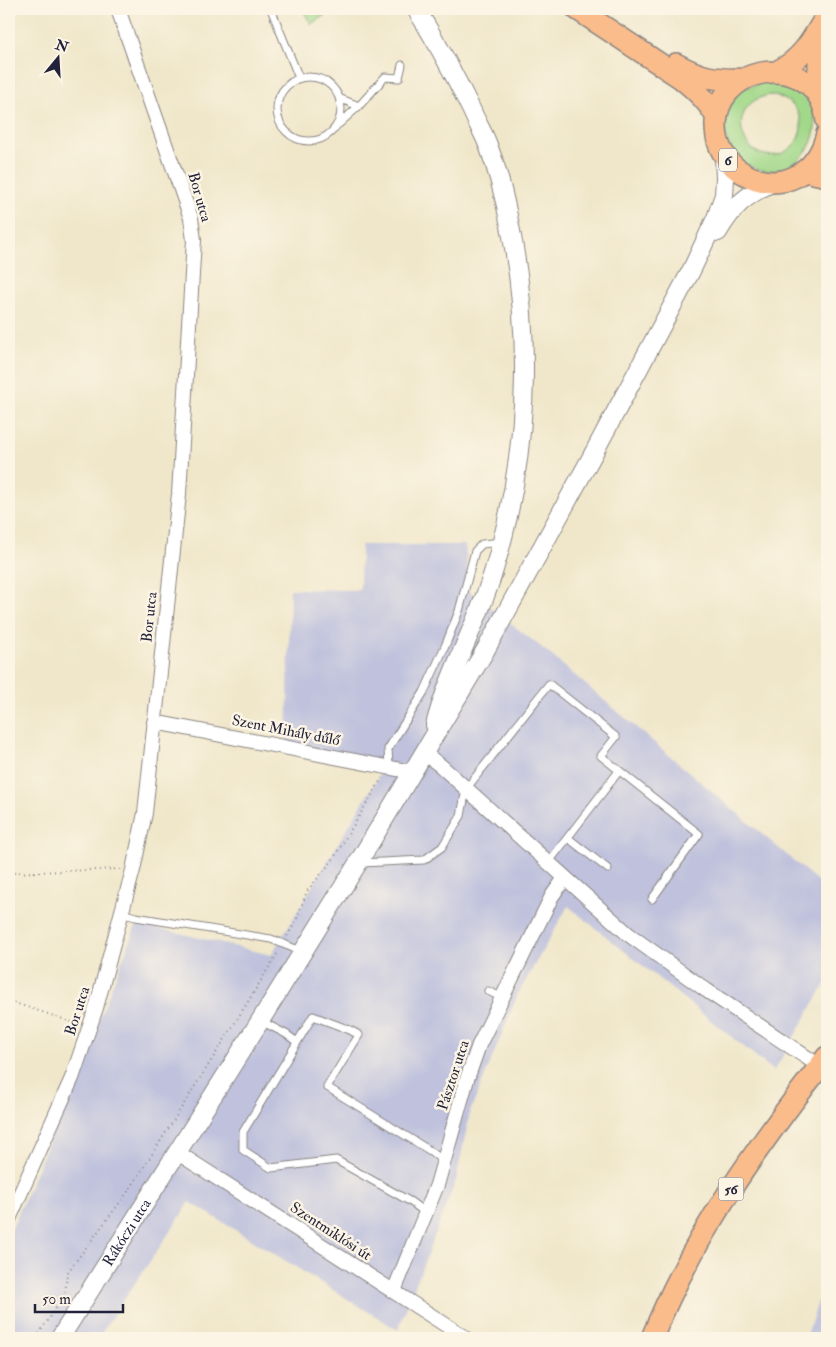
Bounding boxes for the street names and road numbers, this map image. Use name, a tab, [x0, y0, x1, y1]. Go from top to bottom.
road number: 6	[719, 148, 737, 172]
street label: Bor utca	[183, 170, 216, 225]
street label: Bor utca	[137, 590, 162, 643]
street label: Szent Mihály dűlő	[230, 711, 342, 750]
street label: Bor utca	[61, 983, 95, 1038]
street label: Pásztor utca	[433, 1037, 474, 1113]
road number: 56	[718, 1178, 744, 1200]
street label: Rákóczi utca	[99, 1194, 156, 1270]
street label: Szentmiklósi út	[287, 1198, 375, 1265]

